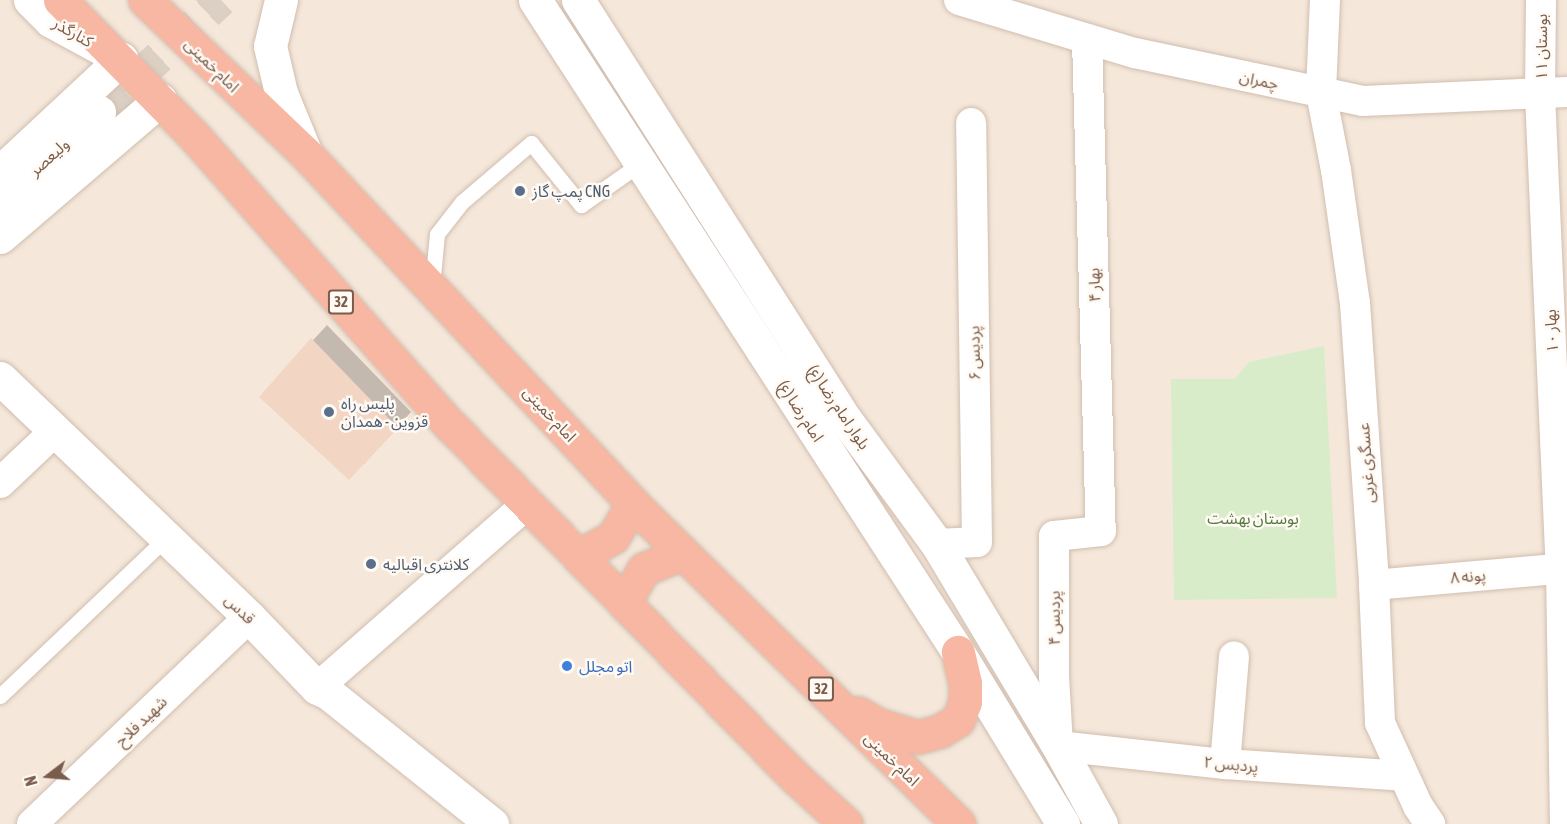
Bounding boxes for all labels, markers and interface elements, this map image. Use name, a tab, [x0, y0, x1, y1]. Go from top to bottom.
street label: کنارگذر	[50, 13, 96, 51]
street label: بوستان ۱۱	[1531, 14, 1551, 80]
street label: امام خمینی	[181, 34, 243, 96]
street label: چمران	[1238, 67, 1280, 93]
street label: ولیعصر	[25, 134, 73, 180]
place label: پمپ گاز CNG	[532, 181, 610, 201]
marker: پمپ گاز CNG	[513, 184, 527, 198]
street label: بهار ۴	[1084, 268, 1104, 302]
road number: 32	[328, 290, 354, 314]
street label: بهار ۱۰	[1540, 309, 1562, 353]
street label: پردیس ۶	[964, 325, 984, 381]
street label: بلوار امام رضا (ع)	[804, 361, 874, 453]
street label: امام رضا (ع)	[774, 377, 828, 445]
street label: امام خمینی	[520, 382, 580, 446]
place label: پلیس راه قزوین - همدان	[341, 393, 428, 431]
marker: پلیس راه قزوین - همدان	[322, 405, 336, 419]
street label: عسگری غربی	[1354, 422, 1378, 504]
park label: بوستان بهشت	[1207, 508, 1299, 528]
place label: کلانتری اقبالیه	[383, 554, 469, 574]
marker: کلانتری اقبالیه	[364, 557, 378, 571]
street label: پونه ۸	[1449, 565, 1487, 587]
street label: قدس	[221, 590, 259, 628]
street label: پردیس ۴	[1044, 591, 1064, 645]
place label: اتو مجلل	[579, 656, 632, 676]
marker: اتو مجلل	[560, 659, 574, 673]
road number: 32	[808, 677, 834, 701]
street label: شهید فلاح	[111, 692, 171, 750]
street label: امام خمینی	[861, 728, 923, 790]
north arrow	[18, 746, 78, 806]
street label: پردیس ۲	[1203, 752, 1259, 776]
text: N	[21, 774, 41, 788]

